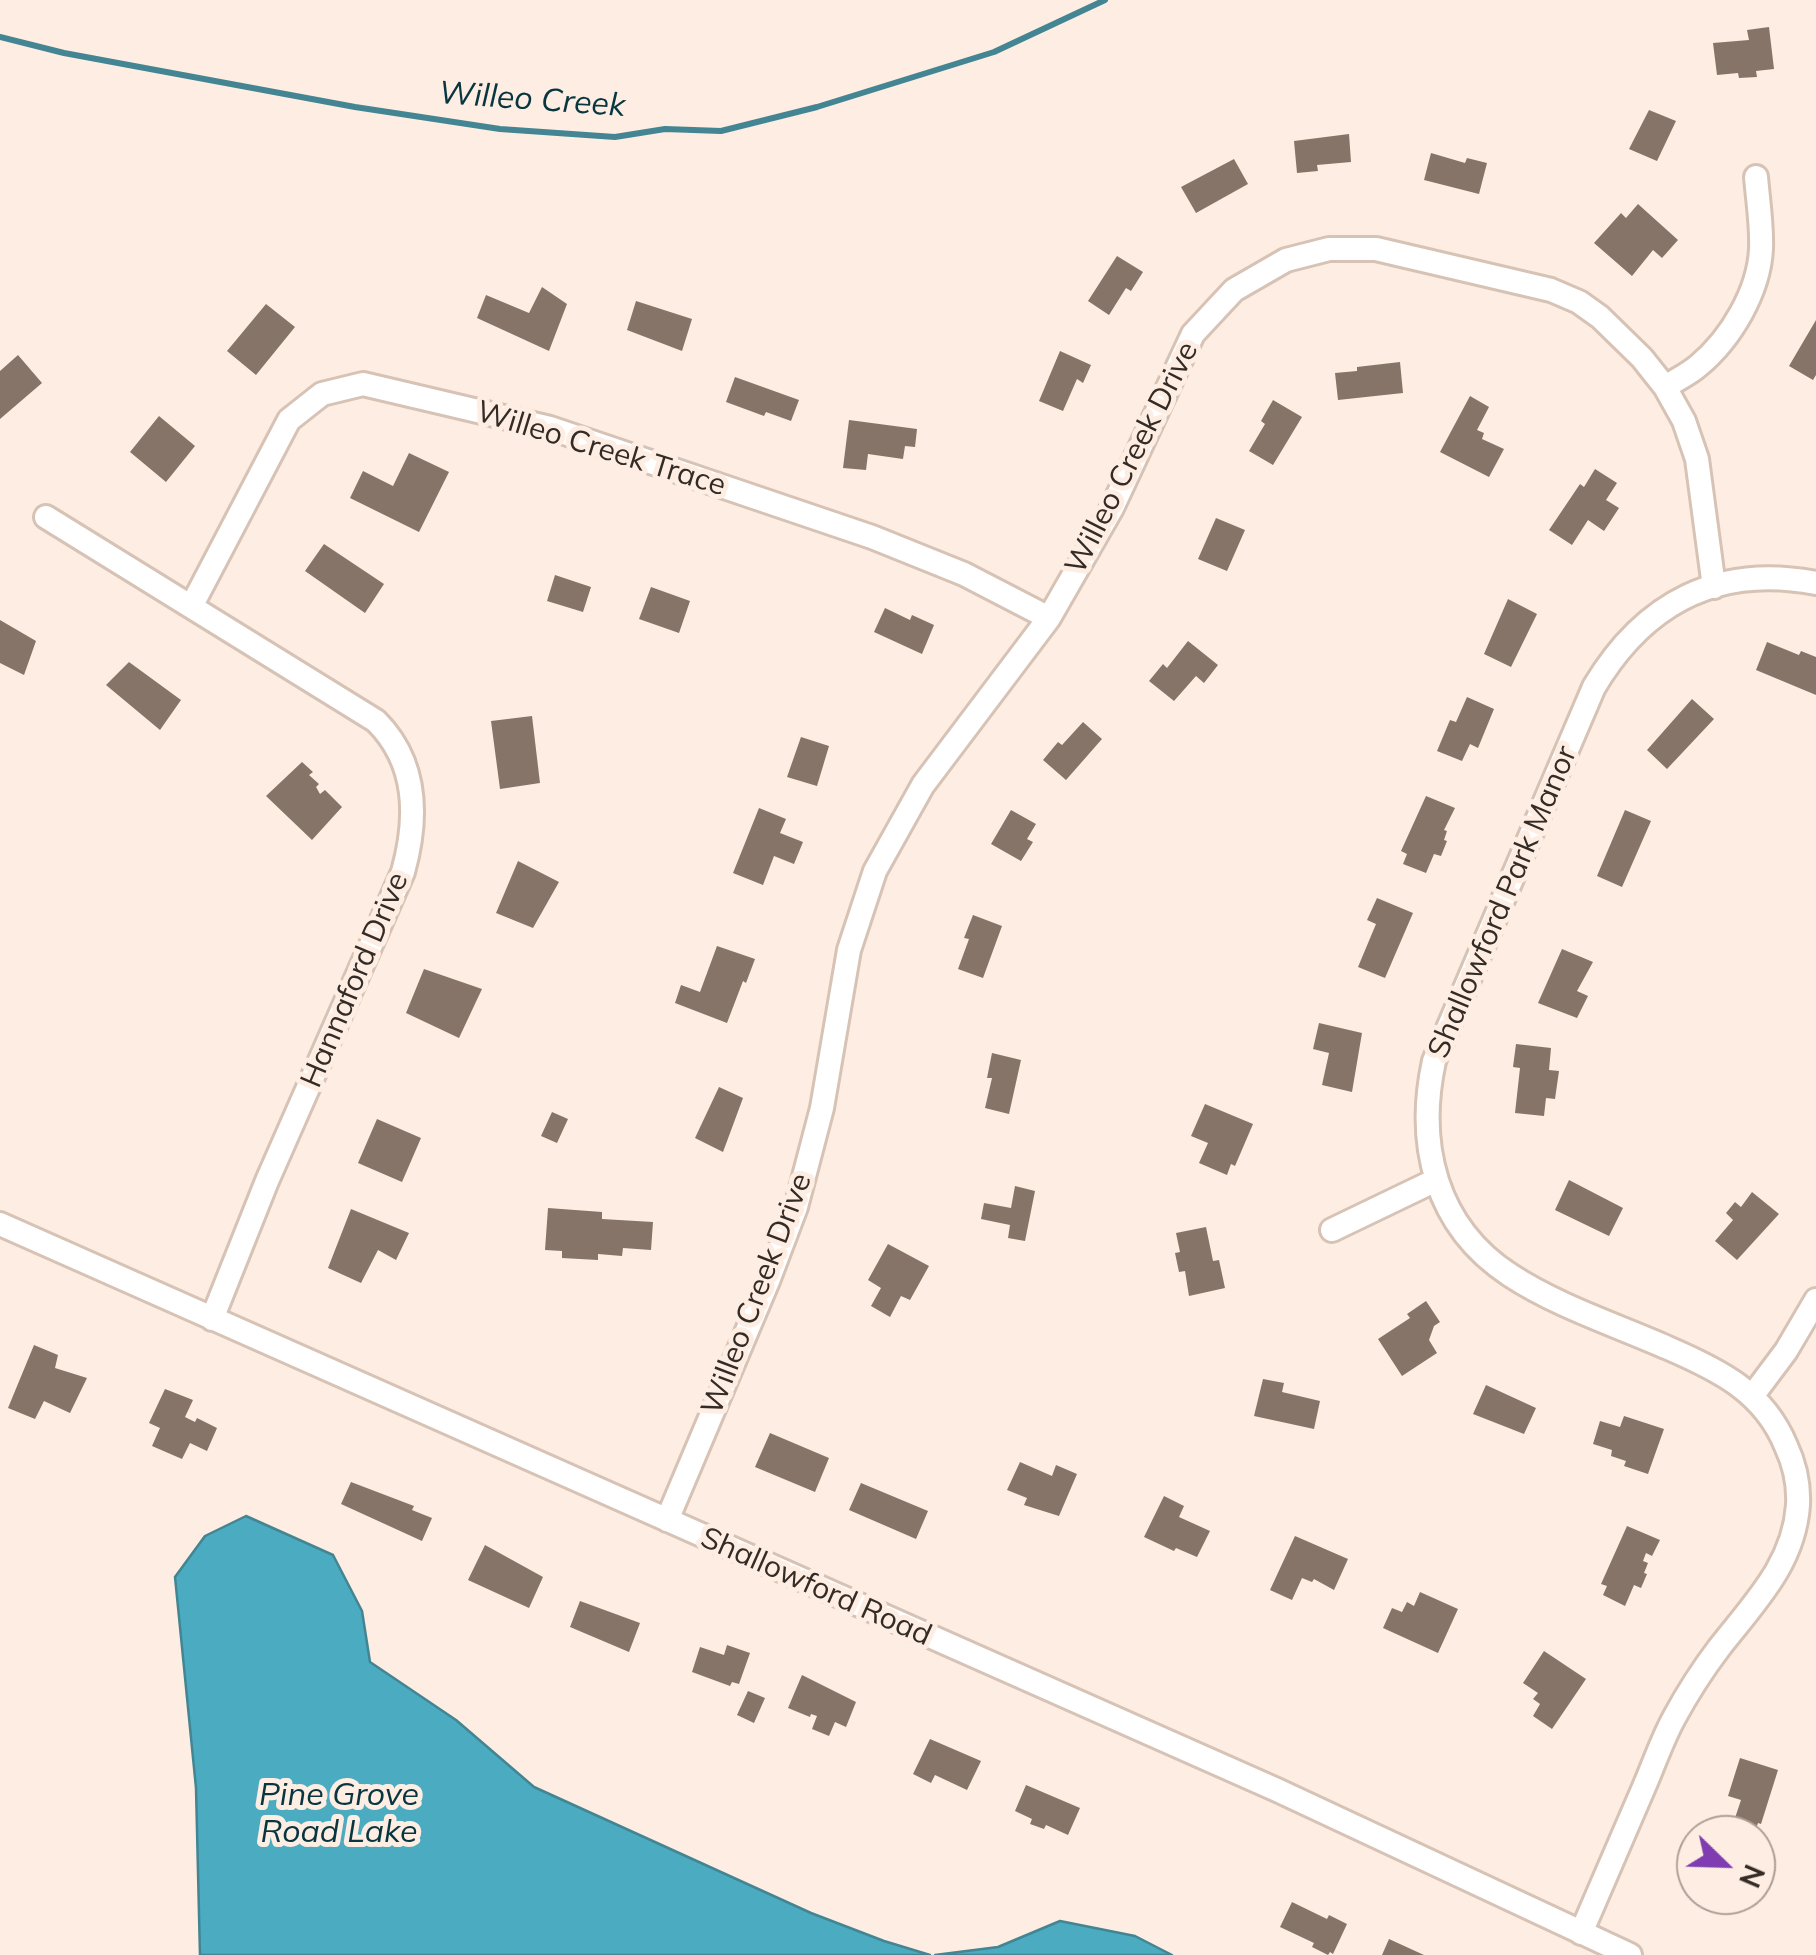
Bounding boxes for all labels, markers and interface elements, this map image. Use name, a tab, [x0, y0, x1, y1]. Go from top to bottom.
water label: Willeo Creek	[437, 74, 627, 126]
street label: Willeo Creek Drive	[1058, 336, 1206, 580]
street label: Willeo Creek Trace	[472, 394, 730, 504]
street label: Shallowford Park Manor	[1421, 741, 1585, 1063]
street label: Hannaford Drive	[293, 867, 417, 1093]
street label: Willeo Creek Drive	[694, 1168, 820, 1420]
street label: Shallowford Road	[695, 1520, 937, 1654]
water label: Pine Grove Road Lake	[259, 1776, 419, 1851]
north arrow	[1676, 1815, 1776, 1915]
text: N	[1732, 1860, 1772, 1893]

